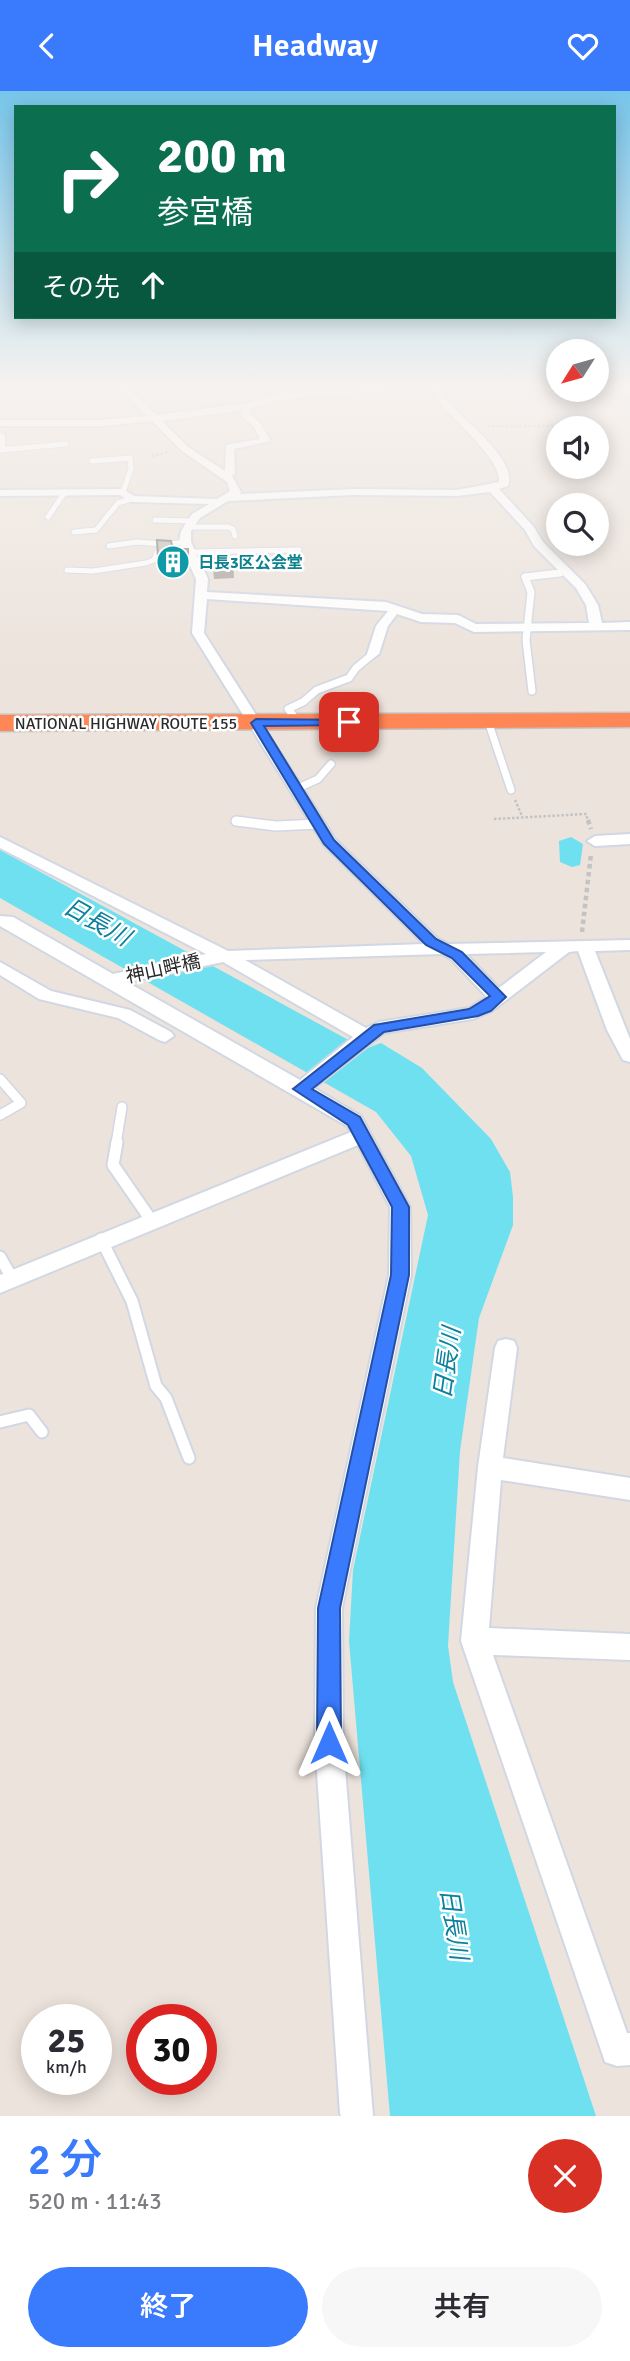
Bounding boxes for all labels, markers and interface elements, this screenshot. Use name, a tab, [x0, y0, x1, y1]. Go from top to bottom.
text: Headway	[252, 26, 378, 65]
icon: back	[28, 27, 66, 65]
icon: heart	[564, 27, 602, 65]
text: 200 m	[157, 126, 287, 186]
icon: right	[42, 133, 133, 224]
text: 参宮橋	[157, 193, 253, 232]
icon: ahead	[134, 266, 172, 304]
text: その先	[42, 272, 120, 304]
north arrow	[546, 339, 609, 403]
map controls	[546, 339, 609, 556]
button: sound	[546, 416, 609, 479]
button: search	[546, 493, 609, 556]
building icon: 日長3区公会堂	[154, 543, 192, 581]
place label: 日長3区公会堂	[198, 553, 303, 573]
pin	[319, 692, 379, 752]
icon: arrive	[330, 703, 368, 741]
street label: NATIONAL HIGHWAY ROUTE 155	[15, 714, 237, 734]
water label: 日長川	[58, 891, 138, 954]
street label: 神山畔橋	[124, 949, 203, 989]
water label: 日長川	[427, 1322, 467, 1401]
position arrow	[292, 1706, 366, 1780]
water label: 日長川	[434, 1886, 475, 1965]
speed limit sign: 30	[126, 2004, 217, 2095]
text: 25	[48, 2019, 85, 2062]
text: km/h	[46, 2056, 87, 2078]
text: 2 分	[28, 2135, 102, 2186]
button: close	[528, 2139, 602, 2213]
text: 520 m · 11:43	[28, 2187, 162, 2216]
button: 終了	[28, 2267, 308, 2347]
button: 共有	[322, 2267, 602, 2347]

